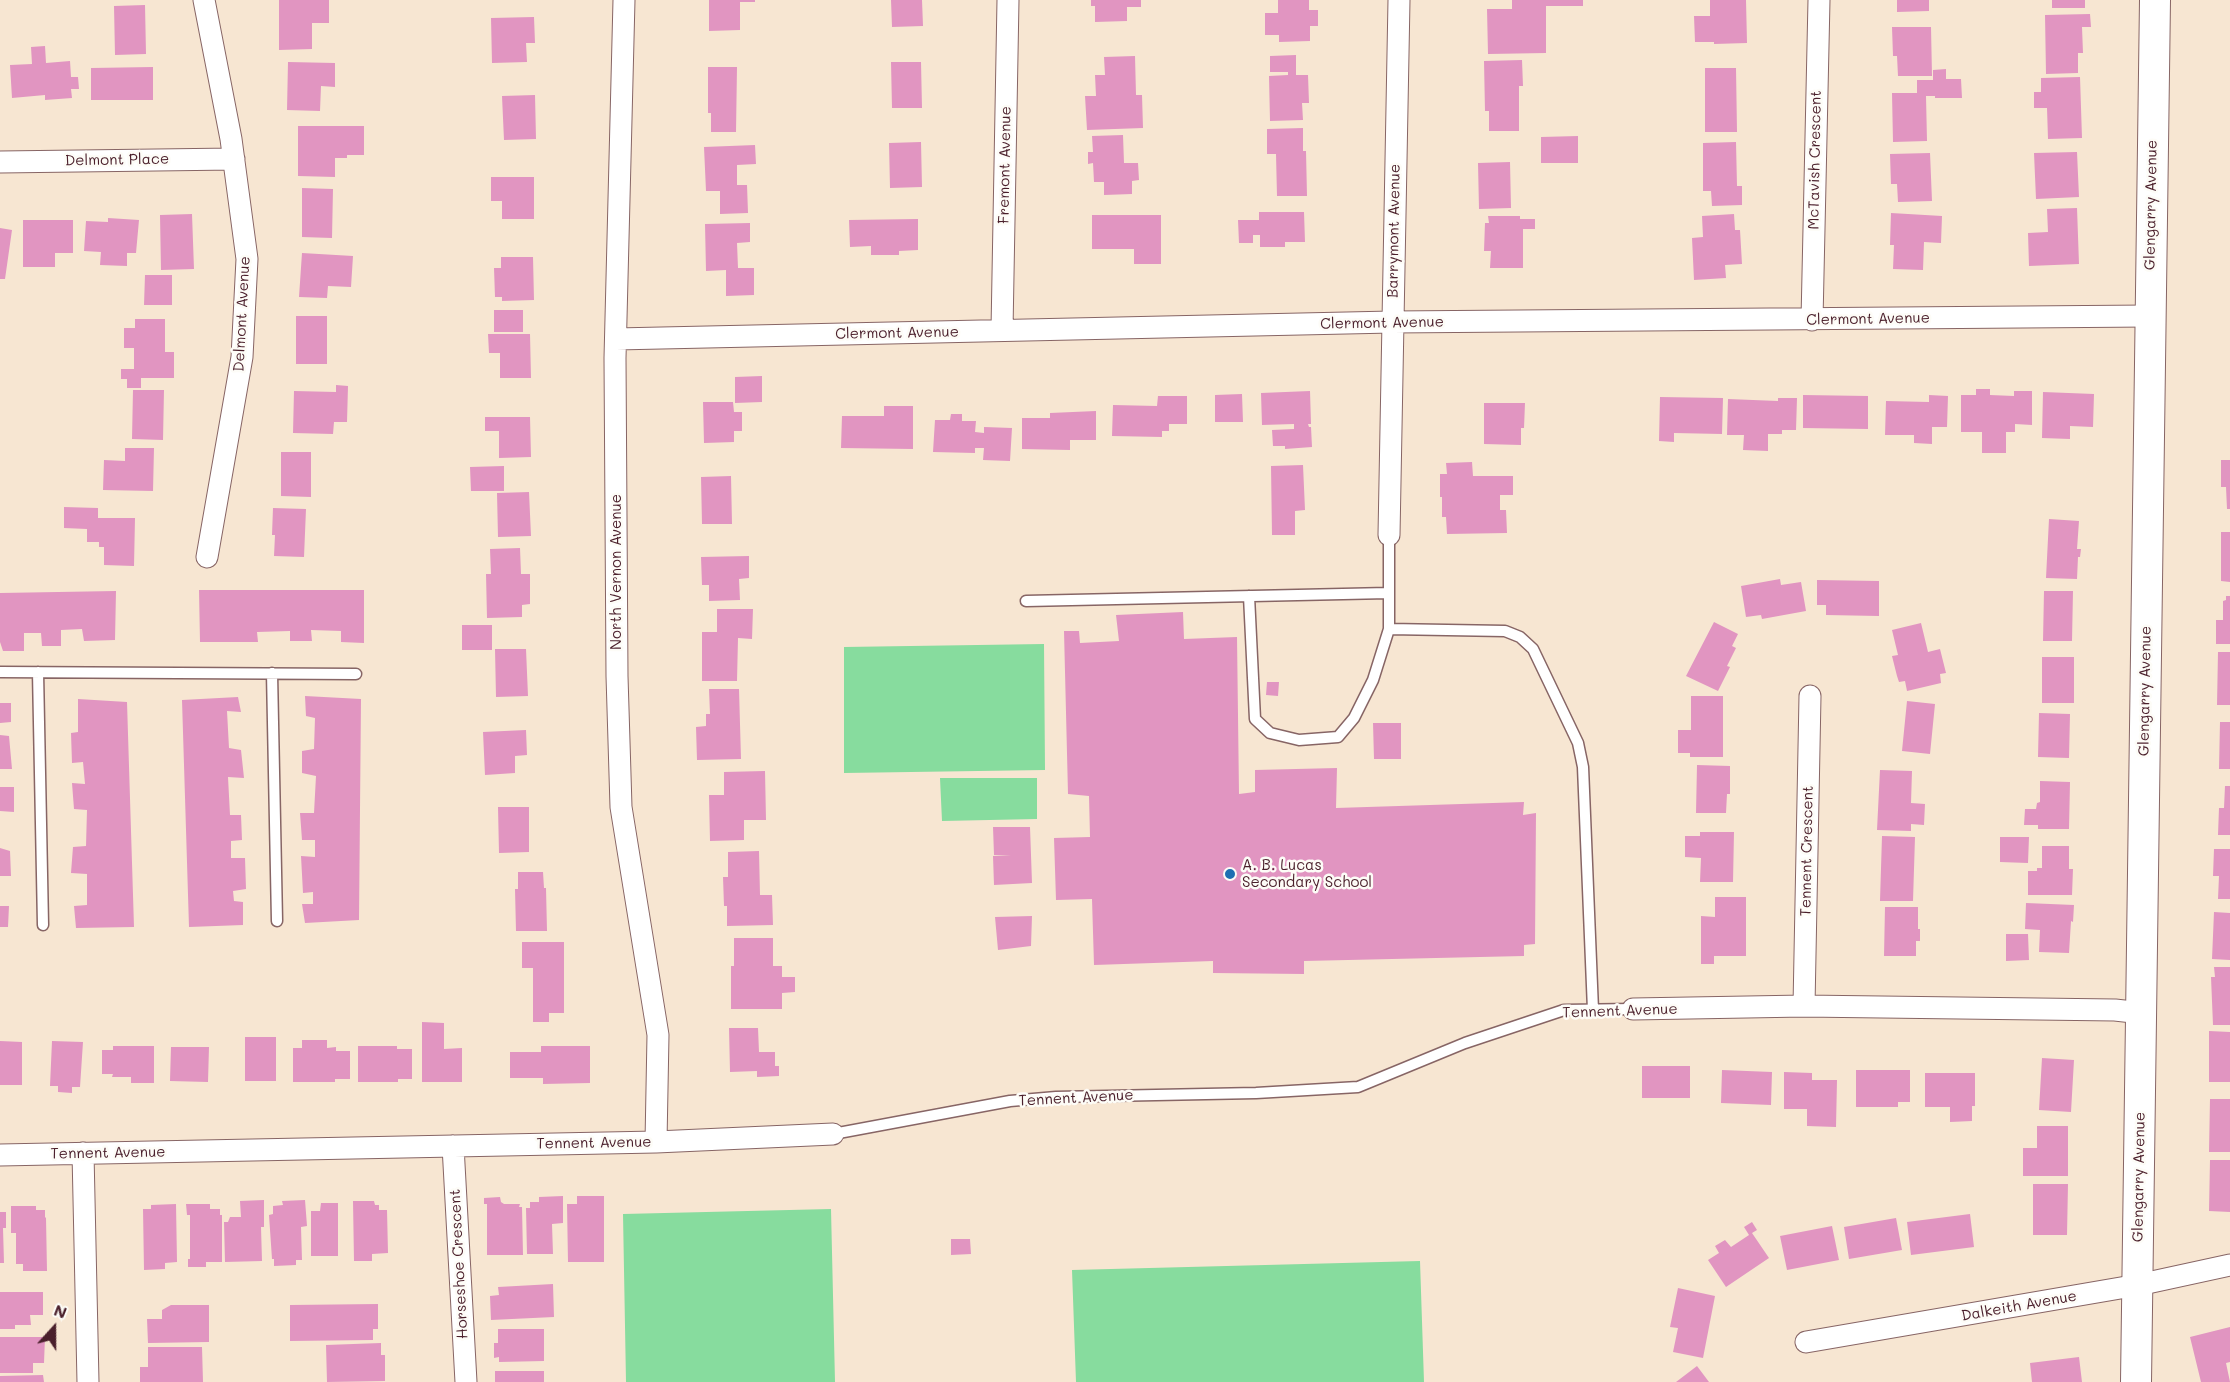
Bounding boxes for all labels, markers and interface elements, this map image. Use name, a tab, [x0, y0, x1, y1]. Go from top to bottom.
street label: McTavish Crescent	[1805, 90, 1825, 230]
street label: Fremont Avenue	[995, 106, 1015, 224]
street label: Glengarry Avenue	[2141, 140, 2161, 270]
street label: Delmont Place	[65, 150, 169, 170]
street label: Barrymont Avenue	[1384, 164, 1404, 298]
street label: Delmont Avenue	[230, 256, 254, 372]
street label: Clermont Avenue	[1806, 309, 1930, 329]
street label: Clermont Avenue	[1320, 313, 1444, 333]
street label: Clermont Avenue	[835, 323, 959, 343]
street label: North Vernon Avenue	[607, 494, 625, 650]
street label: Glengarry Avenue	[2135, 626, 2155, 756]
street label: Tennent Crescent	[1797, 785, 1817, 917]
place label: A. B. Lucas Secondary School	[1242, 856, 1372, 891]
marker: A. B. Lucas Secondary School	[1223, 867, 1237, 881]
street label: Tennent Avenue	[1562, 1000, 1678, 1022]
street label: Tennent Avenue	[1018, 1086, 1134, 1110]
street label: Glengarry Avenue	[2129, 1112, 2149, 1242]
street label: Tennent Avenue	[536, 1133, 652, 1153]
street label: Tennent Avenue	[50, 1143, 166, 1163]
street label: Horseshoe Crescent	[446, 1189, 472, 1339]
street label: Dalkeith Avenue	[1960, 1287, 2078, 1325]
north arrow	[24, 1298, 84, 1358]
text: N	[51, 1299, 70, 1323]

